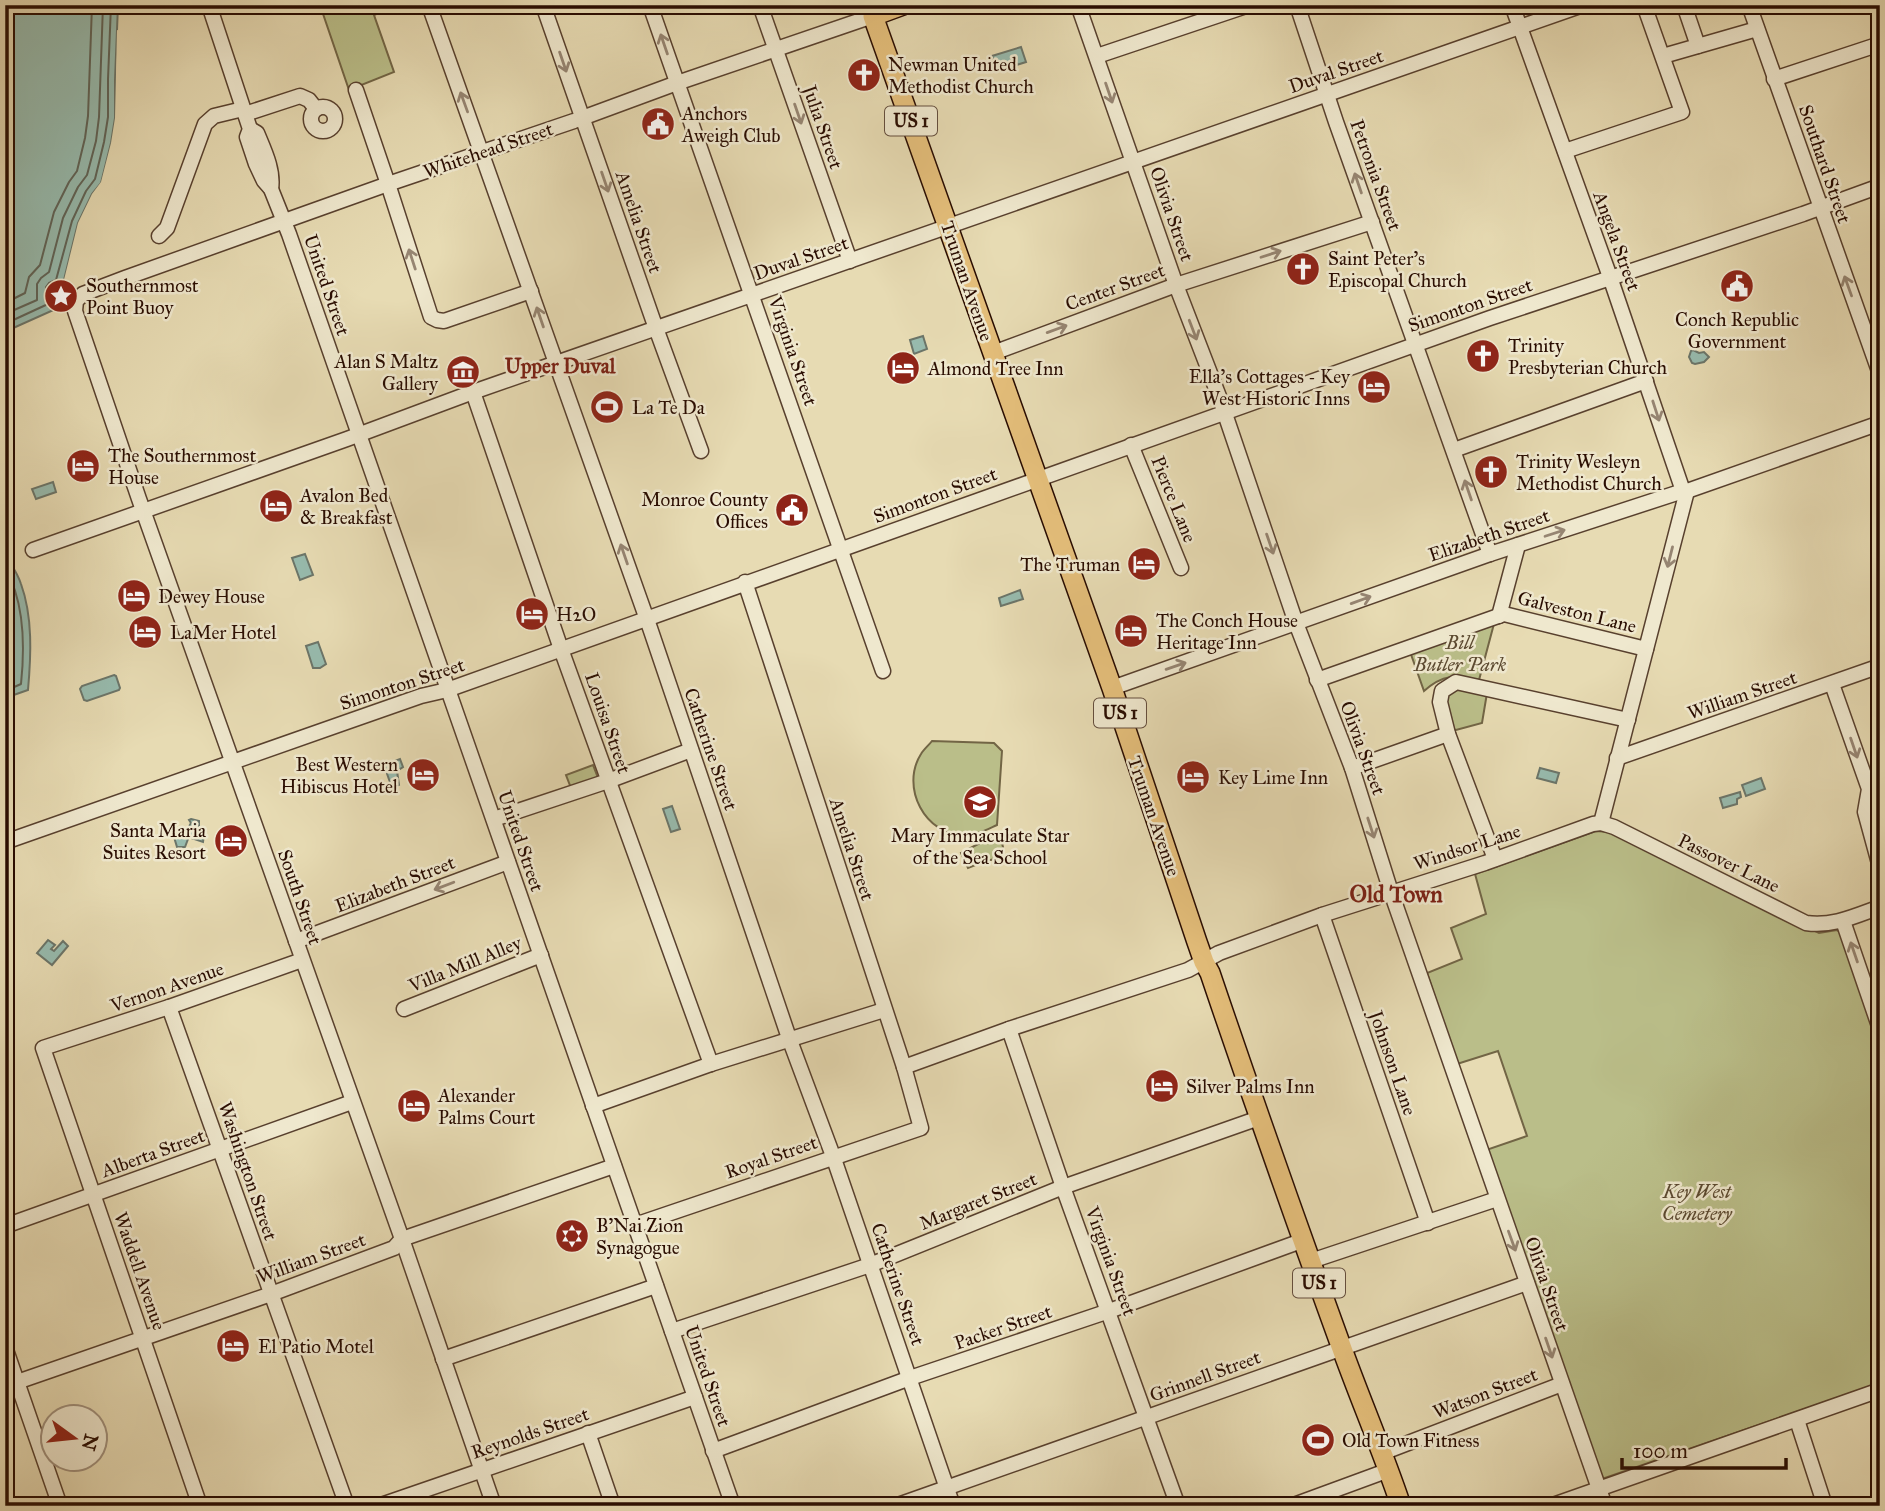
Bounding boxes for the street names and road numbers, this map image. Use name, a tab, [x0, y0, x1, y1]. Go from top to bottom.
street label: Duval Street	[1286, 44, 1387, 98]
street label: Julia Street	[796, 80, 848, 172]
street label: Southard Street	[1794, 102, 1856, 227]
road number: US 1	[885, 106, 937, 136]
street label: Petronia Street	[1345, 116, 1407, 234]
street label: Whitehead Street	[420, 117, 556, 183]
street label: Olivia Street	[1145, 164, 1199, 265]
street label: Amelia Street	[610, 167, 667, 276]
street label: Angela Street	[1587, 187, 1646, 295]
street label: Truman Avenue	[936, 218, 998, 344]
street label: United Street	[299, 231, 355, 339]
street label: Duval Street	[751, 231, 852, 285]
street label: Center Street	[1062, 258, 1168, 316]
street label: Simonton Street	[1405, 273, 1535, 337]
street label: Virginia Street	[762, 292, 823, 409]
street label: Pierce Lane	[1146, 452, 1202, 546]
street label: Simonton Street	[870, 462, 1000, 528]
street label: Elizabeth Street	[1425, 503, 1553, 566]
street label: Galveston Lane	[1515, 586, 1639, 638]
street label: Simonton Street	[337, 653, 468, 715]
street label: William Street	[1684, 665, 1800, 724]
street label: Louisa Street	[580, 669, 636, 777]
street label: Catherine Street	[679, 685, 743, 813]
road number: US 1	[1094, 698, 1146, 728]
street label: Olivia Street	[1335, 698, 1391, 798]
street label: Truman Avenue	[1123, 753, 1185, 879]
street label: United Street	[493, 787, 549, 895]
street label: Amelia Street	[824, 794, 879, 903]
street label: Windsor Lane	[1411, 819, 1523, 875]
street label: Passover Lane	[1674, 828, 1784, 898]
street label: South Street	[273, 846, 327, 948]
street label: Elizabeth Street	[332, 851, 458, 917]
street label: Villa Mill Alley	[404, 931, 526, 997]
street label: Vernon Avenue	[106, 957, 227, 1017]
street label: Johnson Lane	[1363, 1006, 1422, 1119]
street label: Washington Street	[213, 1099, 283, 1244]
street label: Alberta Street	[97, 1124, 208, 1183]
street label: Royal Street	[722, 1130, 820, 1184]
street label: Margaret Street	[916, 1167, 1041, 1236]
street label: Virginia Street	[1079, 1202, 1141, 1319]
street label: Waddell Avenue	[109, 1209, 171, 1333]
street label: Catherine Street	[866, 1220, 930, 1348]
street label: William Street	[253, 1228, 369, 1288]
street label: Olivia Street	[1520, 1234, 1574, 1335]
road number: US 1	[1293, 1268, 1345, 1298]
street label: Packer Street	[951, 1300, 1055, 1354]
street label: United Street	[680, 1322, 736, 1430]
street label: Grinnell Street	[1146, 1345, 1264, 1407]
street label: Watson Street	[1429, 1362, 1541, 1423]
street label: Reynolds Street	[468, 1402, 592, 1464]

